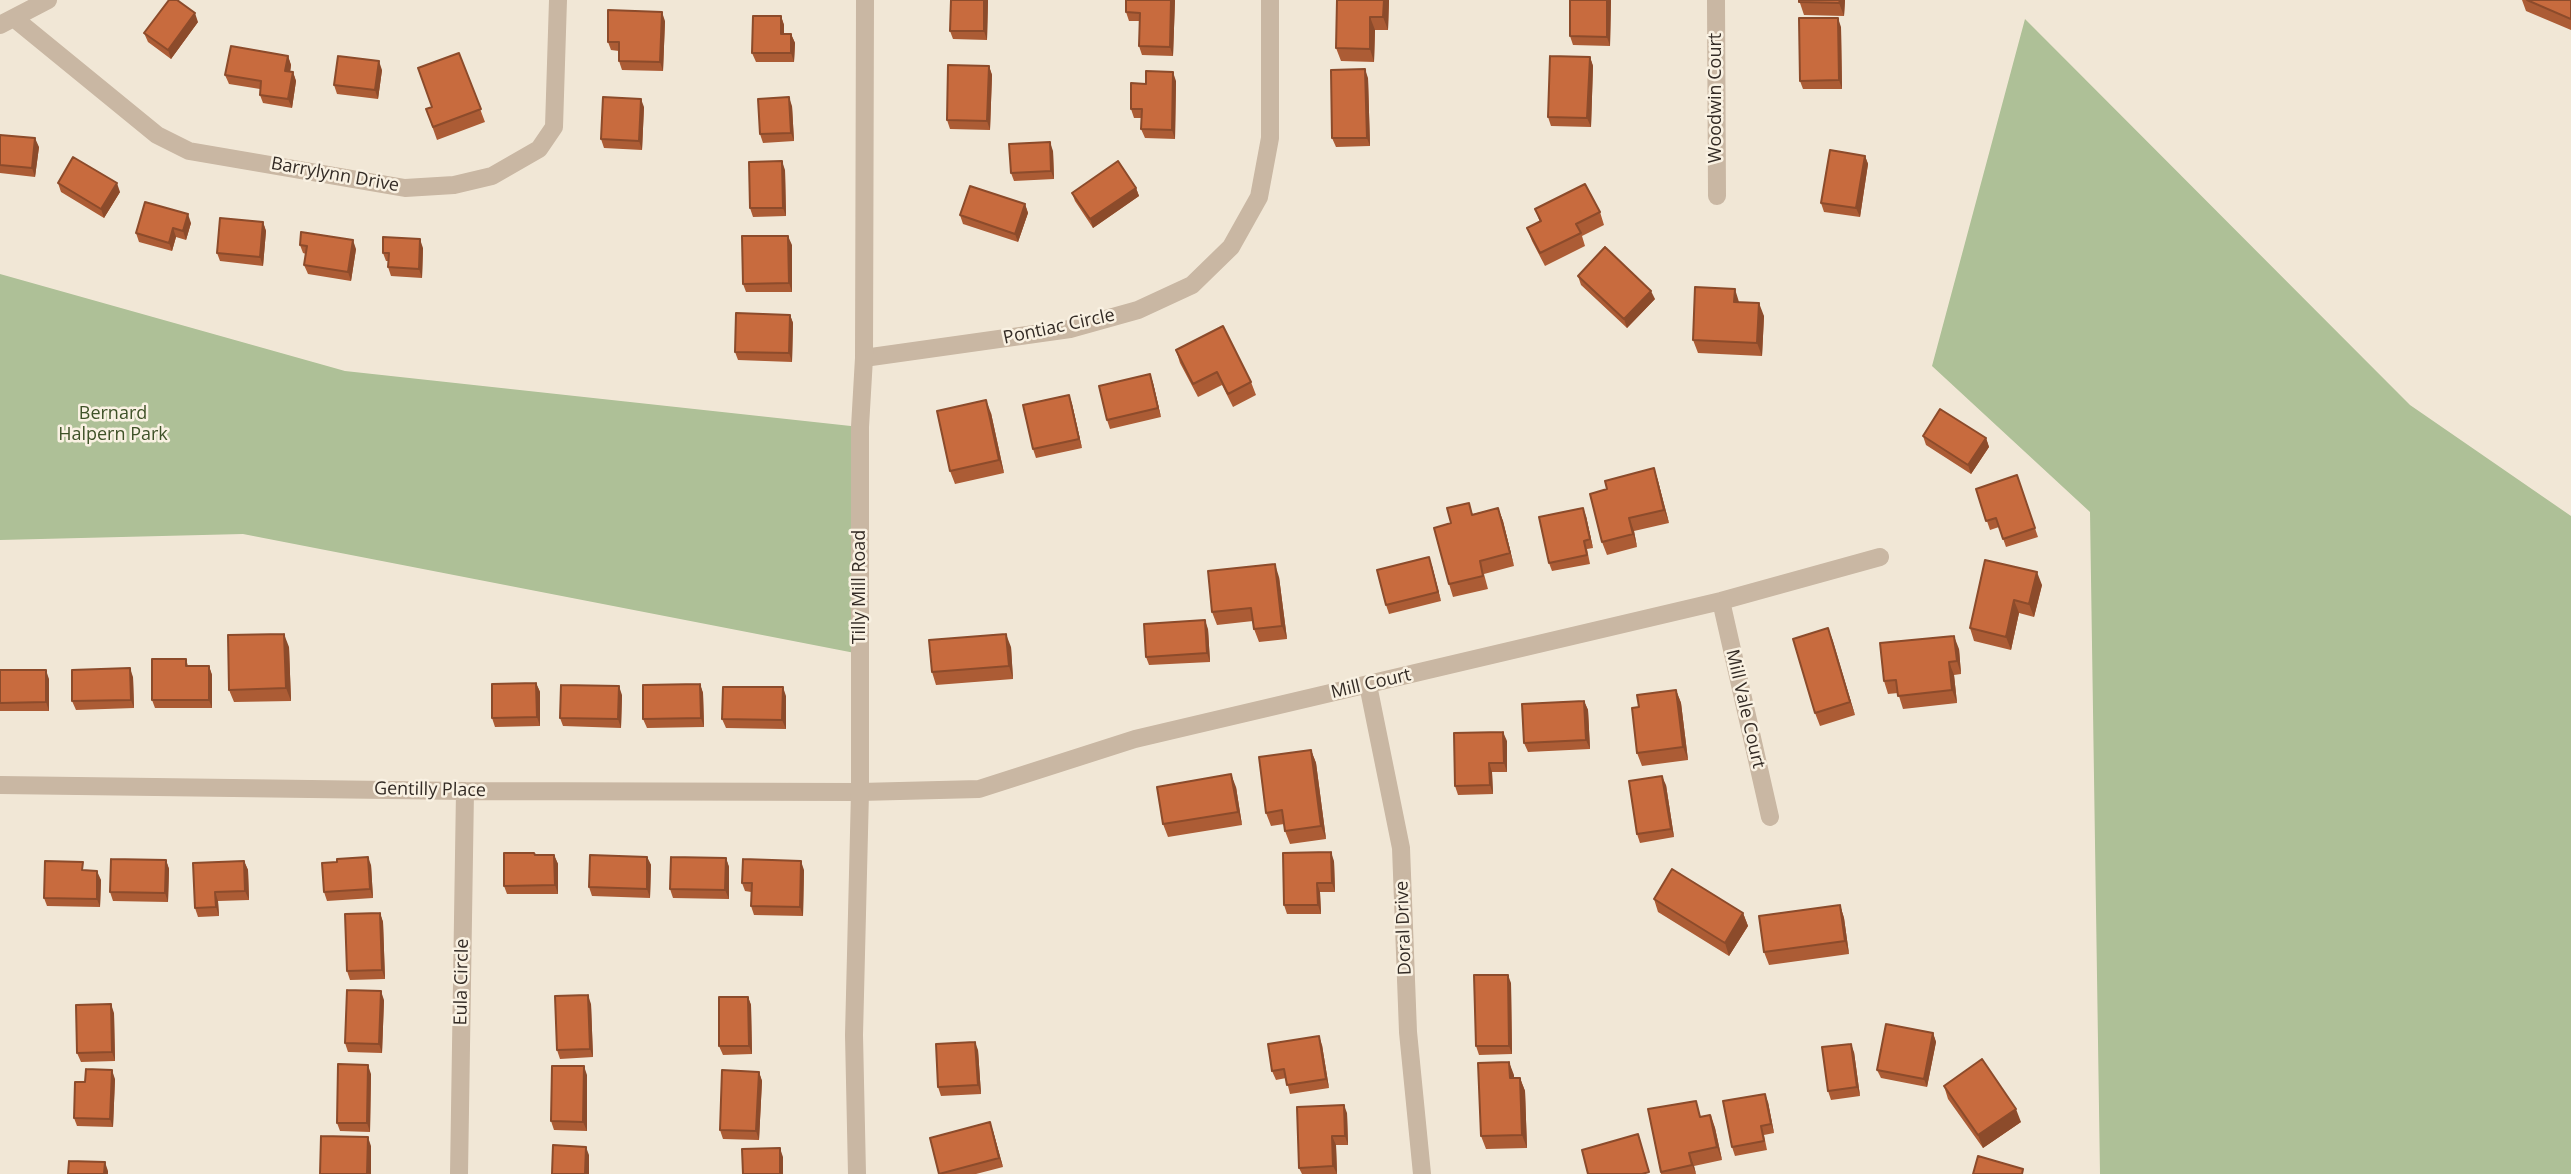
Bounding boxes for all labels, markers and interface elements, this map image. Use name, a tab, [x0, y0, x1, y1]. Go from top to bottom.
street label: Woodwin Court	[1705, 33, 1727, 163]
street label: Barrylynn Drive	[269, 153, 401, 197]
street label: Pontiac Circle	[1001, 305, 1117, 349]
park label: Bernard Halpern Park	[58, 403, 168, 446]
street label: Tilly Mill Road	[849, 530, 871, 644]
street label: Mill Vale Court	[1721, 647, 1769, 771]
street label: Mill Court	[1329, 664, 1413, 704]
street label: Gentilly Place	[374, 778, 486, 802]
street label: Doral Drive	[1392, 880, 1416, 976]
street label: Eula Circle	[450, 938, 474, 1026]

